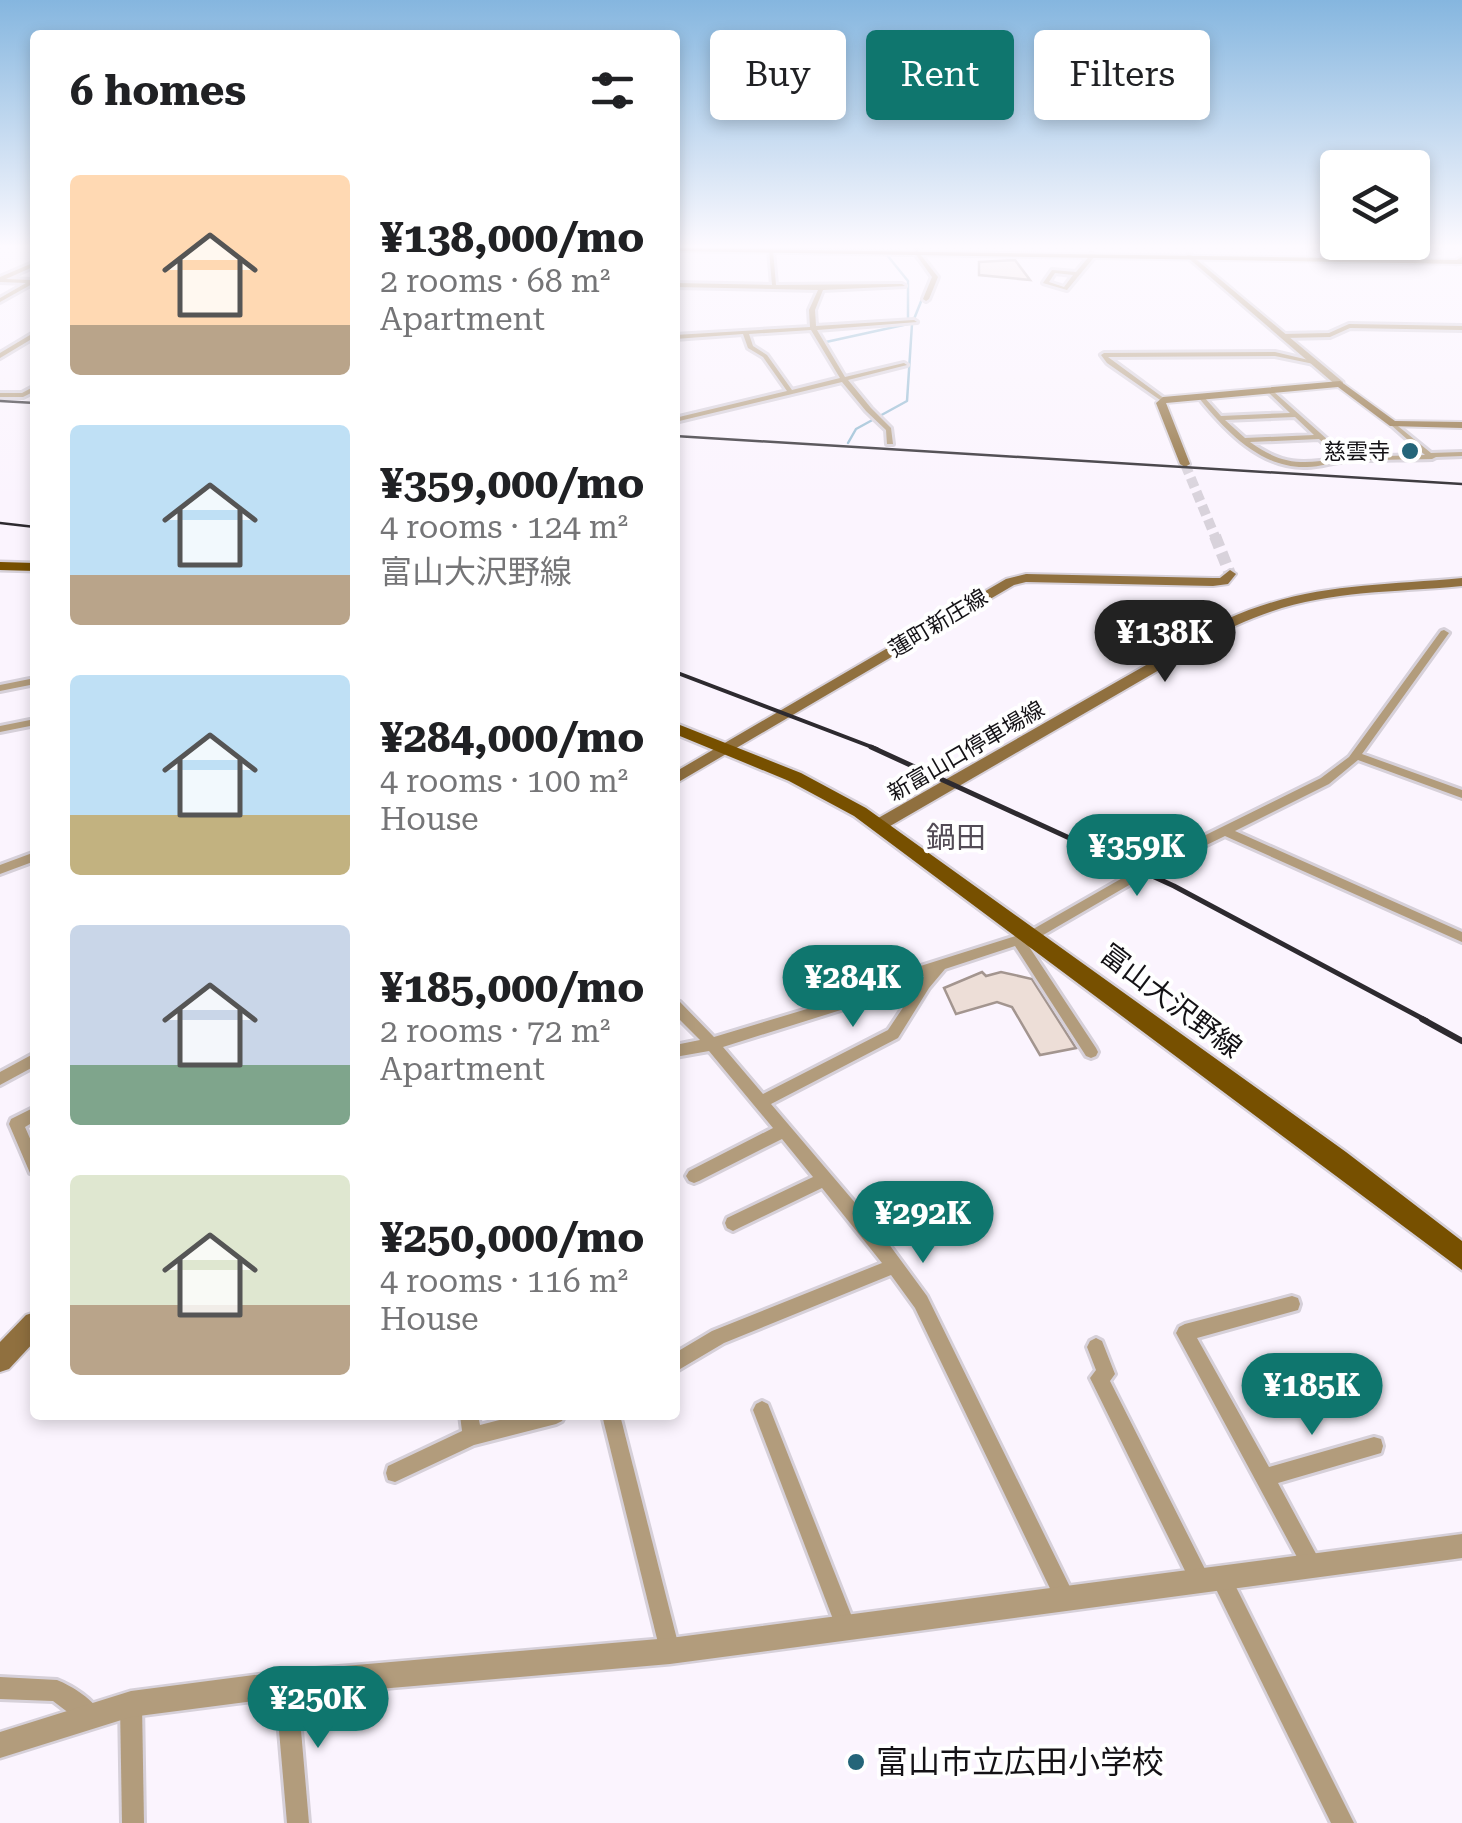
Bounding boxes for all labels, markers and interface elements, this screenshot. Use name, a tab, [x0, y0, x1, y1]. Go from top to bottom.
chip: Buy	[710, 30, 846, 120]
chip: Rent	[866, 30, 1014, 120]
chip: Filters	[1034, 30, 1210, 120]
icon: filters	[585, 63, 640, 118]
text: 6 homes	[70, 66, 246, 115]
map controls	[1320, 150, 1430, 260]
button: layers	[1320, 150, 1430, 260]
text: ¥138,000/mo	[380, 213, 644, 262]
icon: home	[150, 215, 270, 335]
text: 2 rooms · 68 m²	[380, 262, 610, 300]
text: Apartment	[380, 300, 545, 338]
place label: 慈雲寺	[1324, 439, 1390, 464]
marker: 慈雲寺	[1399, 440, 1421, 462]
text: ¥359,000/mo	[380, 459, 644, 508]
icon: home	[150, 465, 270, 585]
text: 4 rooms · 124 m²	[380, 508, 628, 546]
text: 富山大沢野線	[380, 553, 572, 591]
street label: 蓮町新庄線	[884, 584, 992, 662]
pin: ¥138K	[1095, 600, 1235, 685]
text: ¥138K	[1117, 613, 1213, 651]
street label: 新富山口停車場線	[884, 696, 1048, 806]
text: ¥284,000/mo	[380, 713, 644, 762]
icon: home	[150, 715, 270, 835]
text: 4 rooms · 100 m²	[380, 762, 628, 800]
text: House	[380, 800, 479, 838]
pin: ¥359K	[1067, 814, 1207, 899]
district label: 鍋田	[926, 820, 986, 855]
text: ¥359K	[1089, 827, 1185, 865]
street label: 富山大沢野線	[1094, 937, 1248, 1065]
pin: ¥284K	[783, 945, 923, 1030]
text: ¥284K	[805, 958, 901, 996]
text: ¥185,000/mo	[380, 963, 644, 1012]
icon: home	[150, 965, 270, 1085]
text: 2 rooms · 72 m²	[380, 1012, 610, 1050]
text: Apartment	[380, 1050, 545, 1088]
pin: ¥292K	[853, 1181, 993, 1266]
text: ¥292K	[875, 1194, 971, 1232]
text: ¥250,000/mo	[380, 1213, 644, 1262]
icon: home	[150, 1215, 270, 1335]
text: 4 rooms · 116 m²	[380, 1262, 628, 1300]
text: House	[380, 1300, 479, 1338]
pin: ¥185K	[1242, 1353, 1382, 1438]
text: ¥185K	[1264, 1366, 1360, 1404]
pin: ¥250K	[248, 1666, 388, 1751]
text: ¥250K	[270, 1679, 366, 1717]
place label: 富山市立広田小学校	[876, 1743, 1164, 1781]
marker: 富山市立広田小学校	[845, 1751, 867, 1773]

